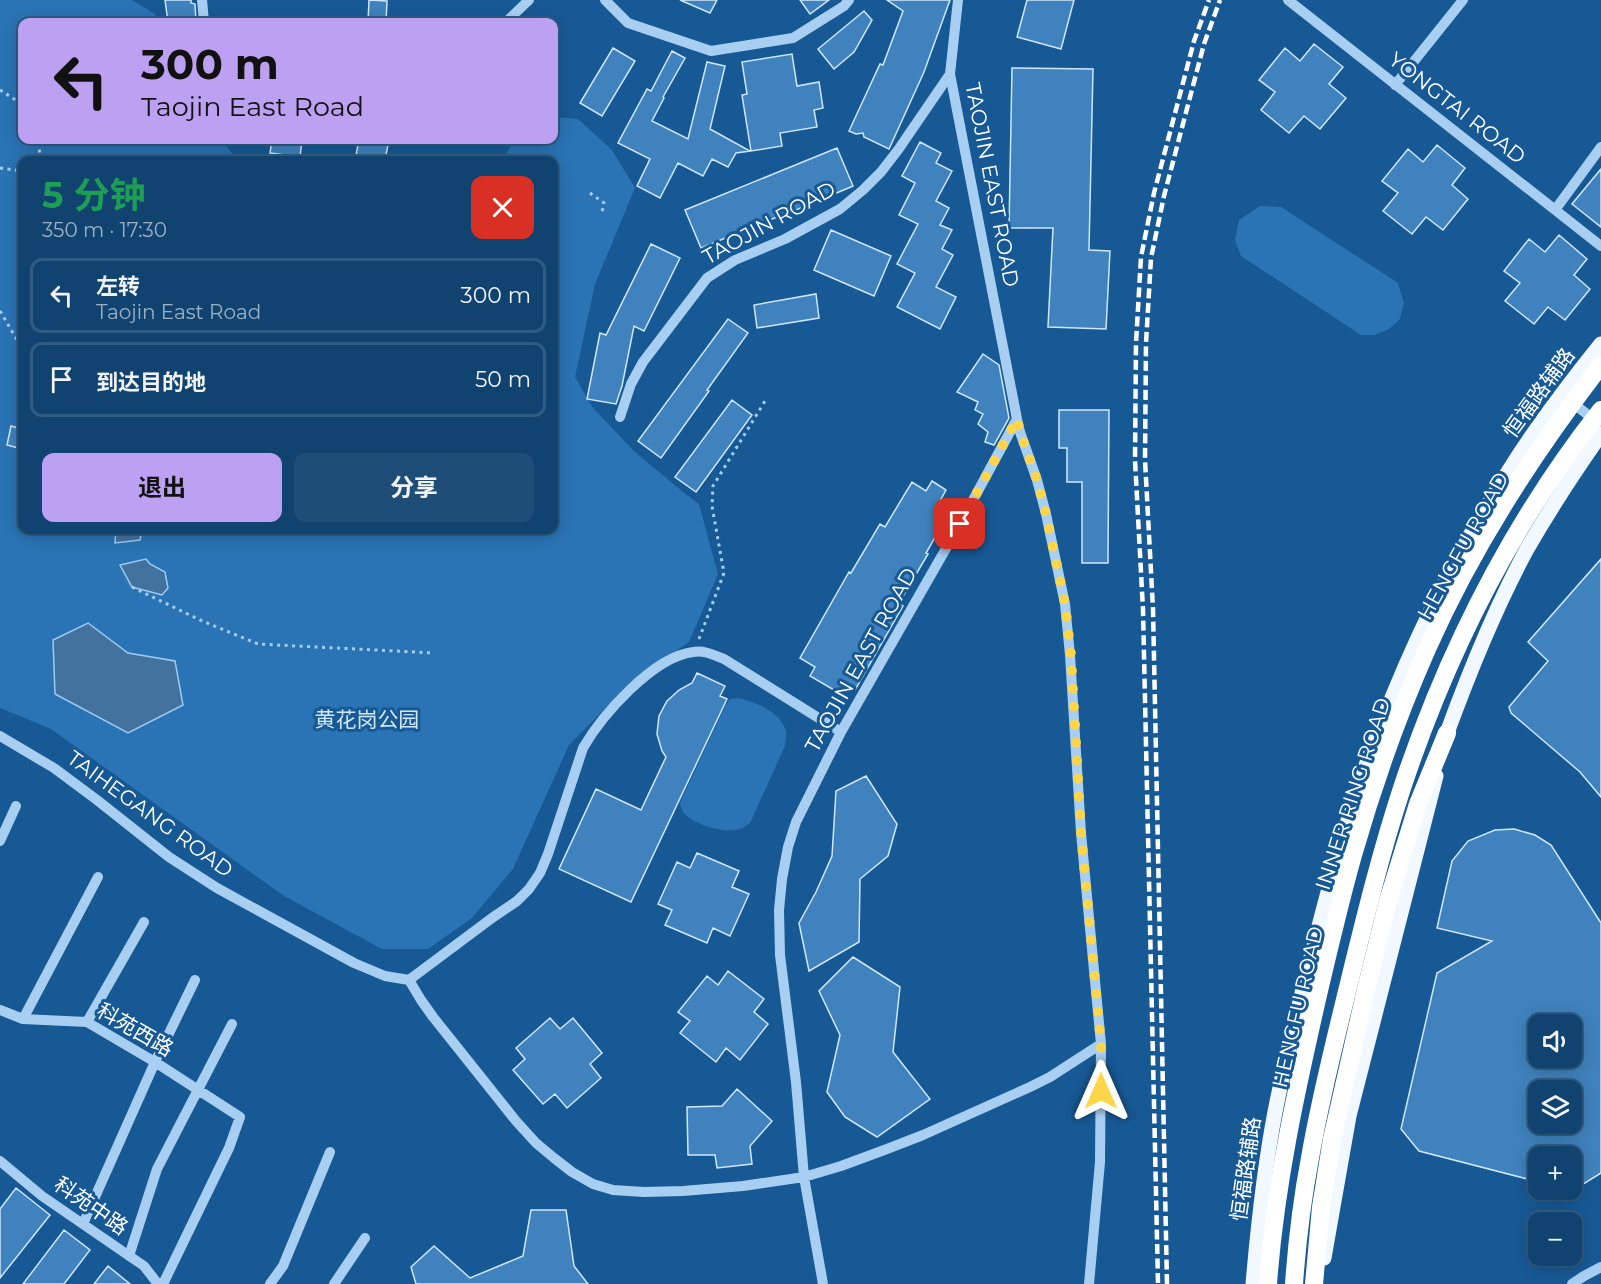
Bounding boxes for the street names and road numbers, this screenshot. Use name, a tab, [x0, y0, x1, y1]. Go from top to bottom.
street label: YONGTAI ROAD	[1384, 46, 1531, 169]
street label: TAOJIN EAST ROAD	[960, 81, 1025, 289]
street label: TAOJIN ROAD	[698, 176, 839, 269]
street label: 恒福路辅路	[1498, 343, 1580, 443]
street label: HENGFU ROAD	[1412, 468, 1513, 624]
street label: TAOJIN EAST ROAD	[799, 563, 922, 756]
street label: INNER RING ROAD	[1310, 695, 1395, 893]
street label: TAIHEGANG ROAD	[62, 745, 238, 882]
street label: HENGFU ROAD	[1267, 924, 1328, 1090]
street label: 科苑西路	[93, 998, 178, 1061]
street label: 恒福路辅路	[1226, 1115, 1265, 1223]
street label: 科苑中路	[50, 1171, 133, 1240]

